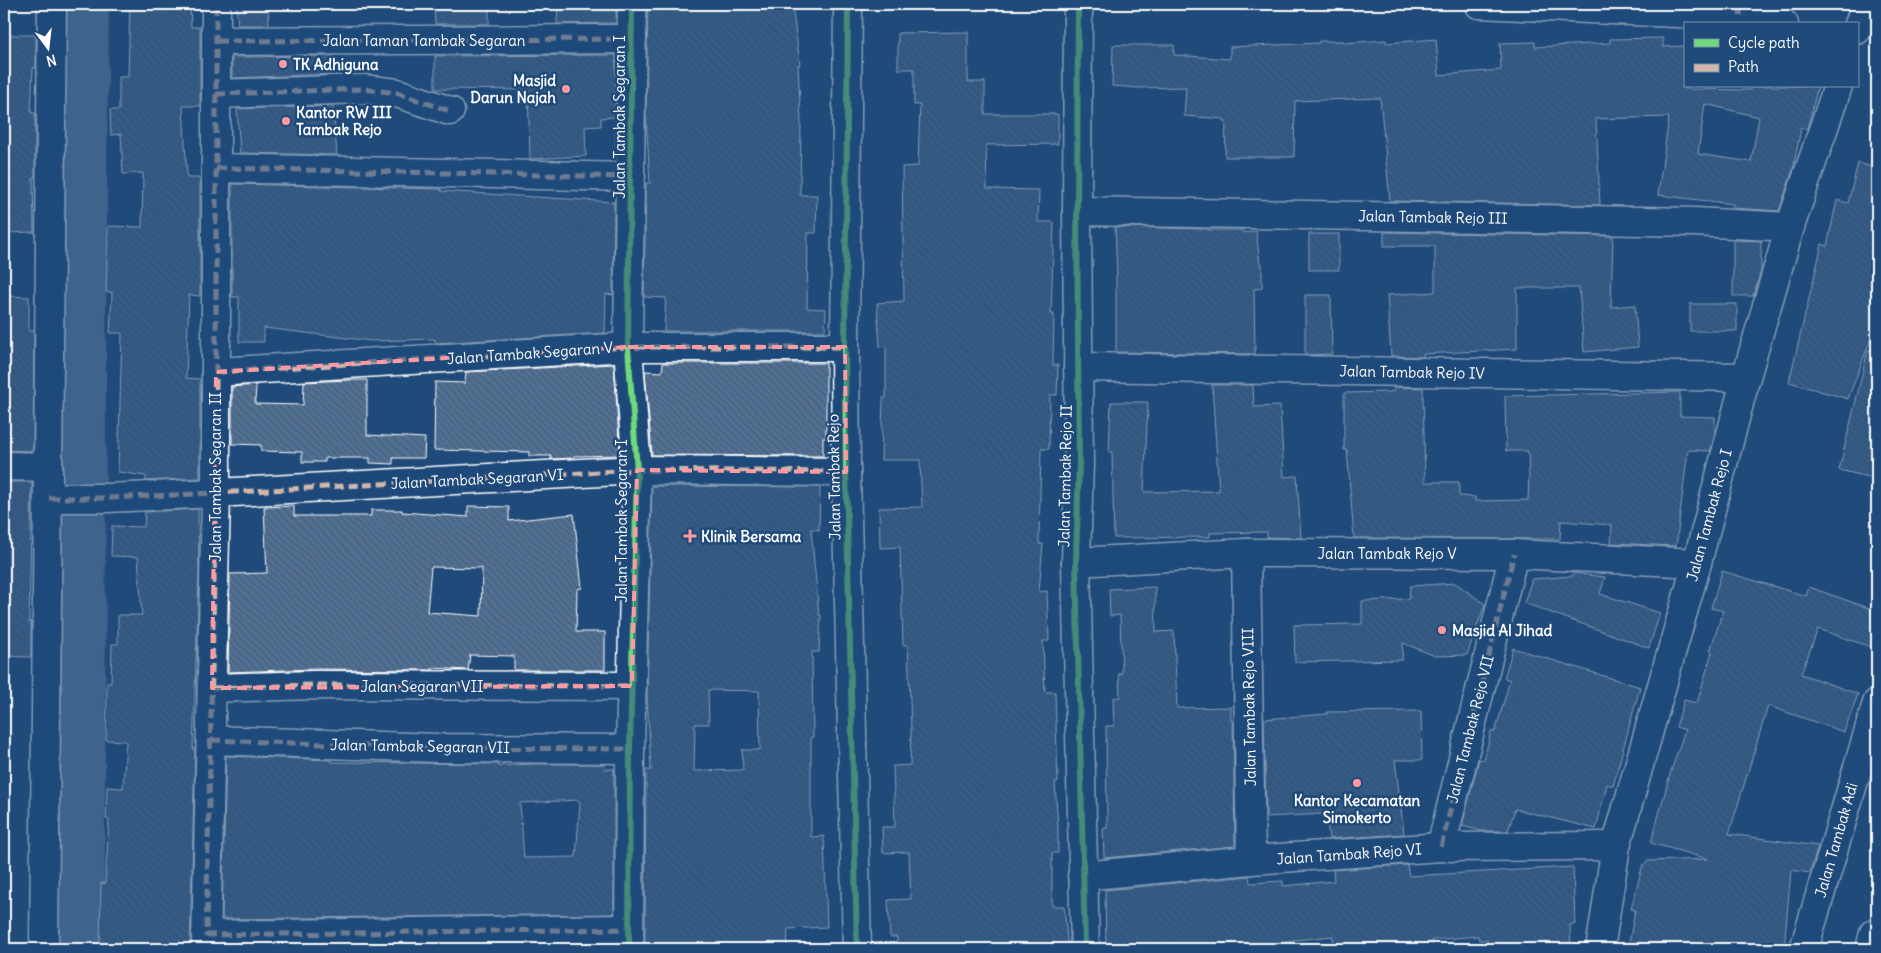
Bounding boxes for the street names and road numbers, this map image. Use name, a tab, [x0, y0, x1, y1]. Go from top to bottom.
street label: Jalan Taman Tambak Segaran	[323, 31, 526, 50]
street label: Jalan Tambak Segaran I	[610, 35, 629, 199]
street label: Jalan Tambak Rejo III	[1358, 206, 1508, 228]
street label: Jalan Tambak Segaran V	[446, 338, 614, 368]
street label: Jalan Tambak Rejo IV	[1339, 361, 1485, 383]
street label: Jalan Tambak Segaran II	[206, 392, 225, 562]
street label: Jalan Tambak Rejo II	[1054, 404, 1076, 548]
street label: Jalan Tambak Rejo	[823, 414, 845, 540]
street label: Jalan Tambak Segaran I	[612, 439, 631, 603]
street label: Jalan Tambak Rejo I	[1682, 447, 1736, 583]
street label: Jalan Tambak Segaran VI	[390, 465, 564, 493]
street label: Jalan Tambak Rejo V	[1317, 544, 1457, 563]
street label: Jalan Tambak Rejo VIII	[1238, 628, 1260, 786]
street label: Jalan Tambak Rejo VII	[1442, 653, 1498, 805]
street label: Jalan Segaran VII	[361, 677, 483, 696]
street label: Jalan Tambak Segaran VII	[330, 735, 510, 757]
street label: Jalan Tambak Adi	[1810, 780, 1862, 900]
street label: Jalan Tambak Rejo VI	[1276, 839, 1422, 869]

